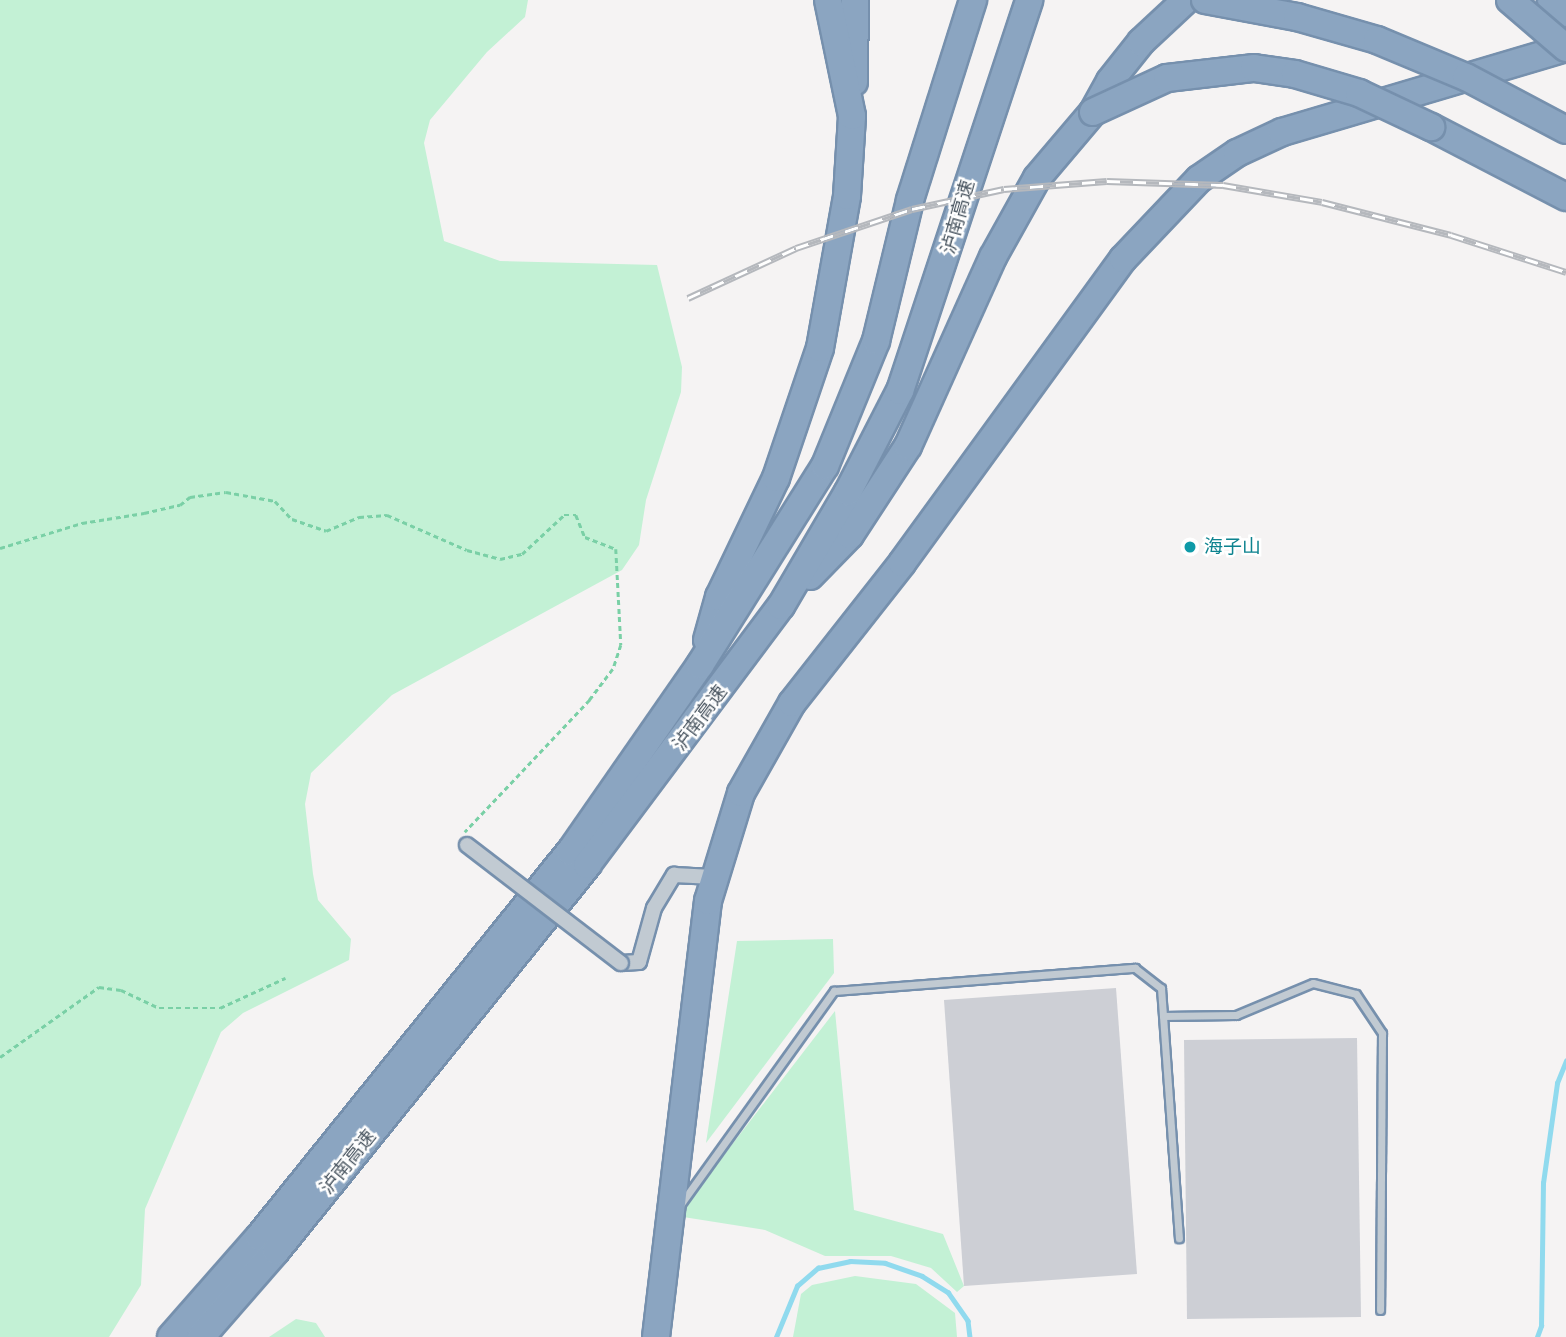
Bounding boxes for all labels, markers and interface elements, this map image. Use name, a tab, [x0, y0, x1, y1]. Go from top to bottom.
street label: 泸南高速	[937, 177, 979, 257]
place label: 海子山	[1204, 536, 1261, 558]
marker: 海子山	[1182, 539, 1198, 555]
street label: 泸南高速	[668, 681, 732, 755]
street label: 泸南高速	[315, 1125, 381, 1199]

